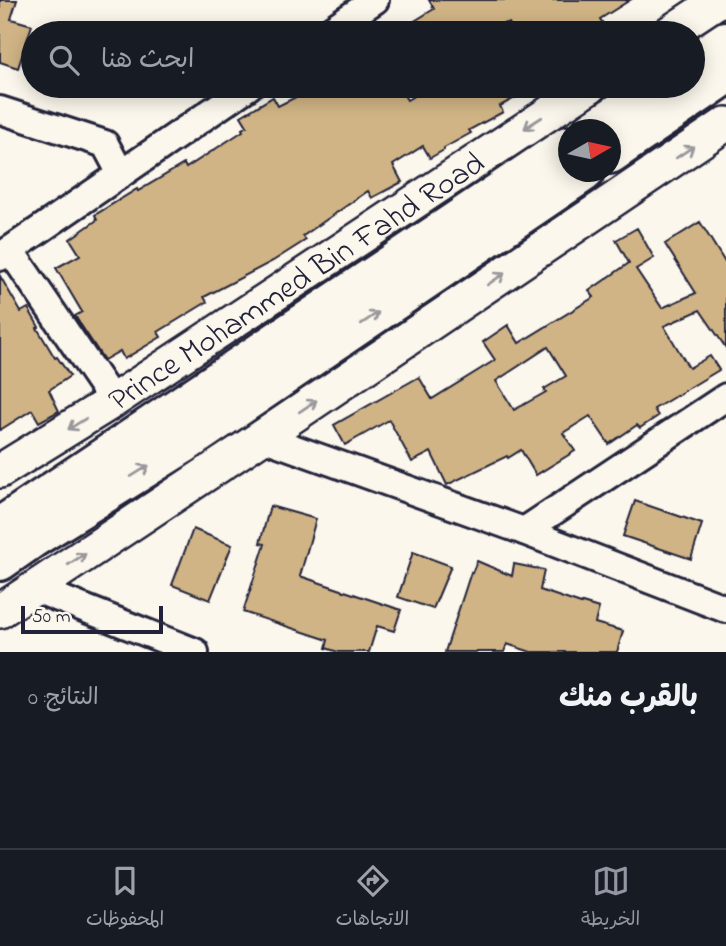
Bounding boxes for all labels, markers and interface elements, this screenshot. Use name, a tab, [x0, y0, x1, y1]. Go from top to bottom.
search box	[21, 21, 705, 98]
icon: search	[45, 41, 83, 79]
text: ابحث هنا	[101, 42, 194, 80]
one-way arrow	[524, 116, 543, 131]
north arrow	[558, 119, 621, 182]
street label: Prince Mohammed Bin Fahd Road	[100, 142, 495, 425]
one-way arrow	[675, 145, 694, 159]
one-way arrow	[486, 272, 505, 286]
one-way arrow	[360, 310, 379, 325]
one-way arrow	[298, 399, 317, 414]
one-way arrow	[67, 417, 87, 431]
one-way arrow	[130, 464, 149, 479]
one-way arrow	[67, 552, 86, 566]
scale bar	[21, 603, 163, 635]
text: 50 m	[32, 604, 71, 631]
text: بالقرب منك	[559, 677, 698, 721]
text: النتائج: 0	[28, 682, 99, 715]
tab: المحفوظات	[86, 862, 164, 935]
tab: الاتجاهات	[336, 862, 409, 935]
tab: الخريطة	[581, 862, 640, 935]

